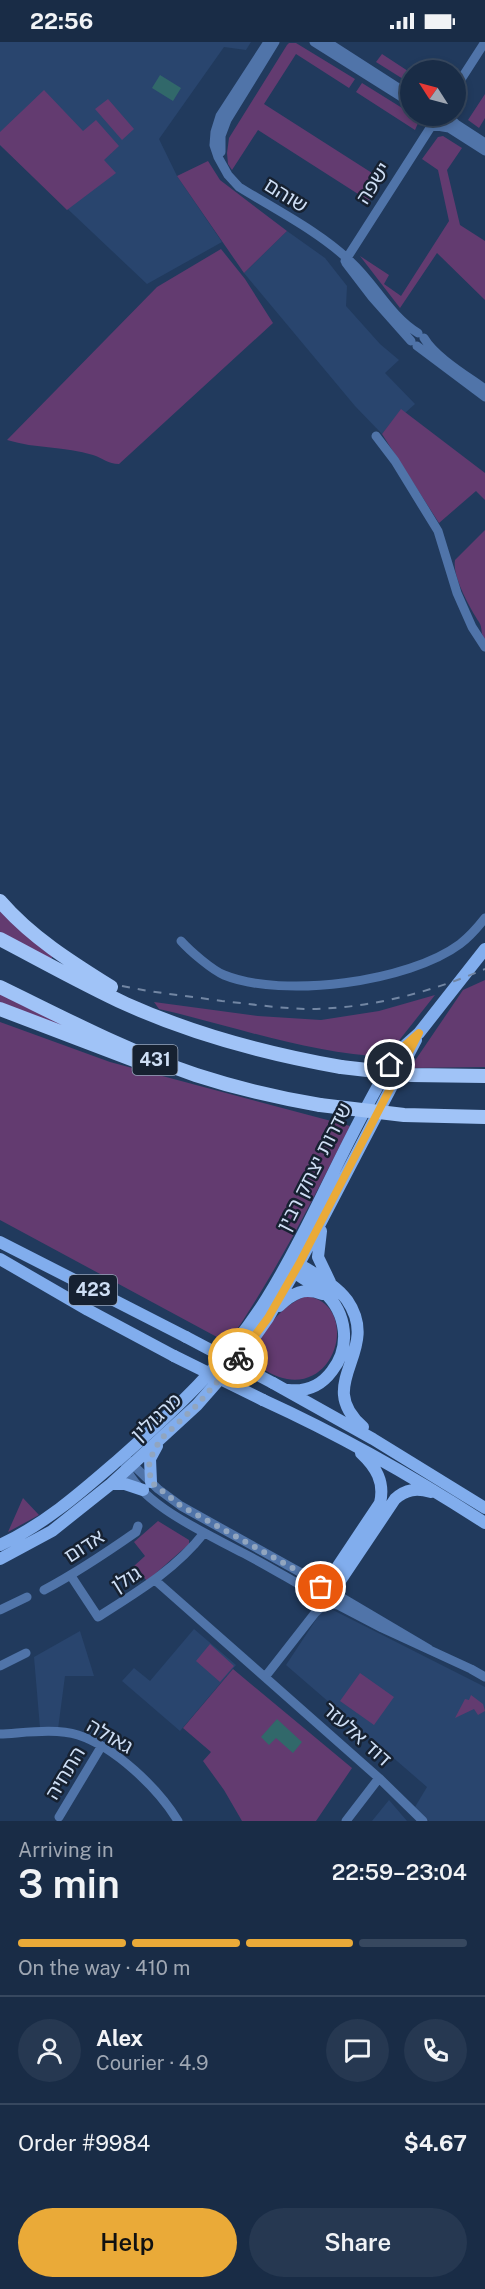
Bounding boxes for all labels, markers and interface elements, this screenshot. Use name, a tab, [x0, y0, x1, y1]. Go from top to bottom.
text: 22:56	[30, 8, 93, 34]
north arrow	[400, 60, 466, 126]
map controls	[400, 60, 466, 126]
street label: ישפה	[351, 158, 395, 208]
street label: שוהם	[260, 172, 312, 218]
pin	[364, 1039, 415, 1090]
road number: 431	[132, 1045, 178, 1075]
icon: home	[373, 1048, 406, 1081]
street label: שדרות יצחק רבין	[271, 1099, 357, 1235]
road number: 423	[69, 1275, 117, 1305]
courier	[208, 1328, 268, 1388]
icon: bike	[222, 1342, 255, 1375]
street label: מרגולין	[126, 1388, 186, 1446]
street label: אדום	[59, 1524, 109, 1568]
street label: גולן	[107, 1560, 146, 1597]
pin	[295, 1561, 346, 1612]
icon: bag	[304, 1570, 337, 1603]
street label: דוד אלעזר	[318, 1697, 397, 1771]
street label: גאולה	[83, 1713, 138, 1759]
street label: התחיה	[40, 1742, 90, 1804]
text: Arriving in	[18, 1838, 113, 1862]
text: 22:59–23:04	[332, 1859, 467, 1885]
text: 3 min	[18, 1861, 120, 1907]
text: On the way · 410 m	[18, 1956, 190, 1980]
button: person	[18, 2019, 81, 2082]
button: chat	[326, 2019, 389, 2082]
button: phone	[404, 2019, 467, 2082]
text: Alex	[96, 2025, 143, 2051]
text: Courier · 4.9	[96, 2051, 208, 2075]
text: Order #9984	[18, 2130, 150, 2156]
text: $4.67	[404, 2130, 467, 2156]
button: Help	[18, 2208, 237, 2277]
button: Share	[249, 2208, 467, 2277]

